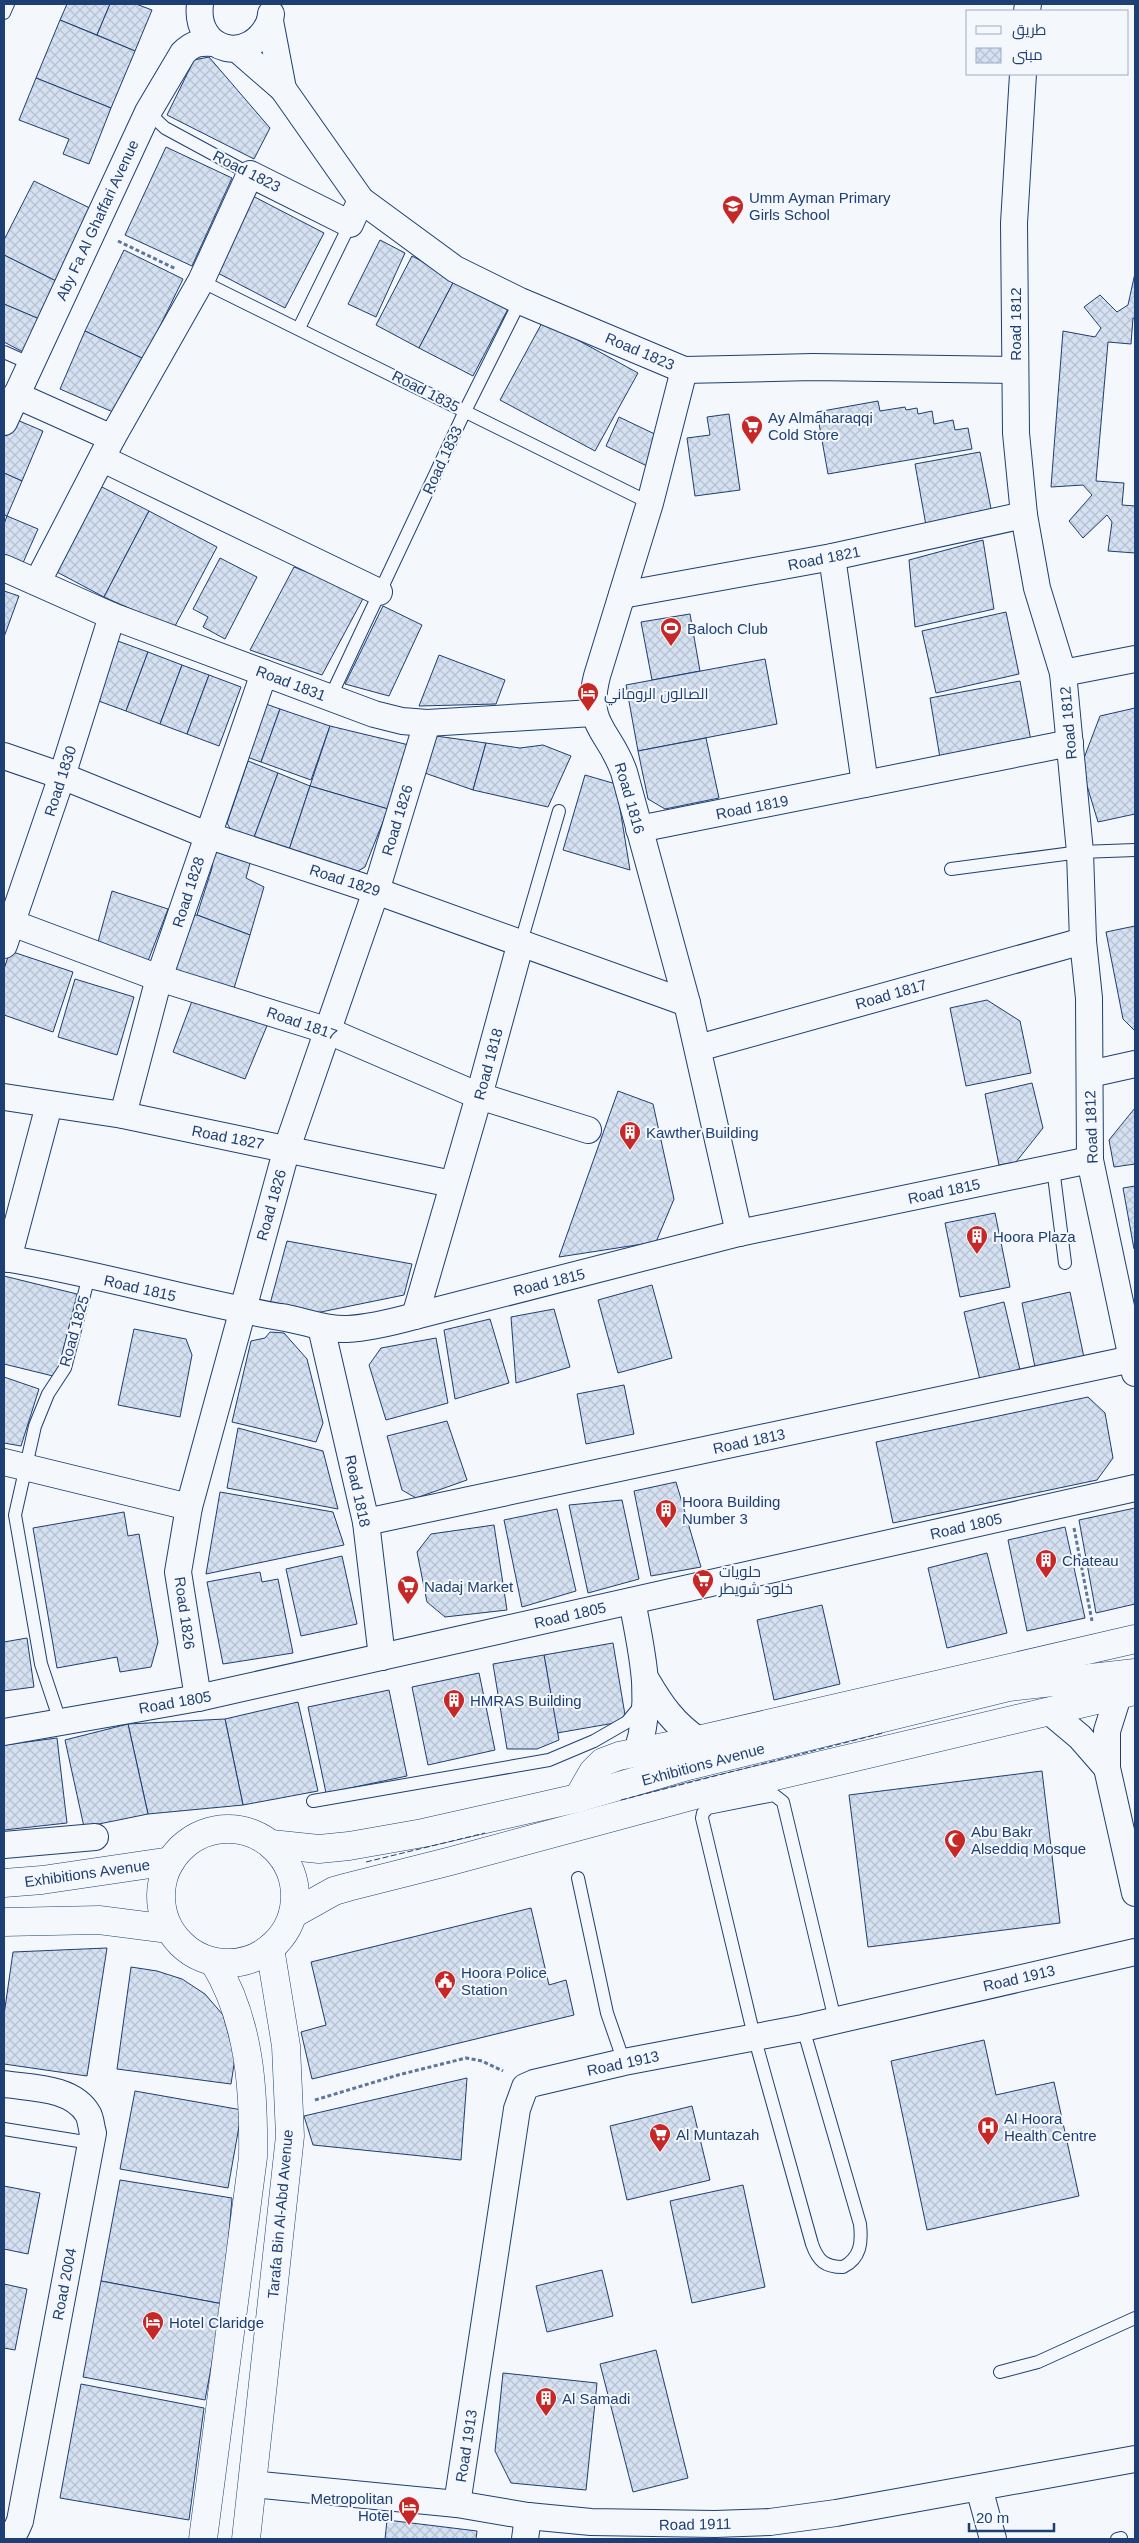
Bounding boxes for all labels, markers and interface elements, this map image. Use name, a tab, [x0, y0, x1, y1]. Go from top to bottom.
legend	[966, 10, 1129, 75]
text: طريق	[1012, 21, 1046, 40]
text: مبنى	[1012, 46, 1043, 65]
street label: Aby Fa Al Ghaffari Avenue	[52, 137, 142, 303]
street label: Road 1823	[210, 147, 284, 195]
place label: Umm Ayman Primary Girls School	[749, 189, 891, 223]
school or university icon: Umm Ayman Primary Girls School	[721, 194, 745, 225]
street label: Road 1812	[1007, 287, 1024, 361]
street label: Road 1823	[603, 329, 677, 373]
street label: Road 1835	[389, 367, 463, 415]
place label: Ay Almaharaqqi Cold Store	[768, 409, 873, 443]
supermarket icon: Ay Almaharaqqi Cold Store	[740, 414, 764, 445]
street label: Road 1833	[419, 423, 465, 497]
street label: Road 1821	[786, 543, 862, 573]
sports icon: Baloch Club	[659, 616, 683, 647]
place label: Baloch Club	[687, 620, 768, 637]
street label: Road 1831	[254, 662, 328, 704]
hotel icon: الصالون الروماني	[576, 681, 600, 712]
place label: الصالون الروماني	[604, 685, 709, 706]
street label: Road 1812	[1056, 686, 1080, 760]
street label: Road 1830	[41, 743, 79, 819]
street label: Road 1816	[612, 760, 648, 836]
street label: Road 1826	[378, 782, 416, 858]
street label: Road 1819	[714, 792, 790, 822]
street label: Road 1828	[169, 854, 207, 930]
street label: Road 1829	[307, 861, 383, 899]
street label: Road 1817	[853, 976, 929, 1012]
street label: Road 1817	[265, 1003, 339, 1043]
street label: Road 1818	[470, 1026, 506, 1102]
street label: Road 1812	[1081, 1090, 1101, 1164]
building icon: Kawther Building	[618, 1120, 642, 1151]
street label: Road 1827	[190, 1122, 266, 1152]
place label: Kawther Building	[646, 1124, 759, 1141]
street label: Road 1826	[253, 1167, 289, 1243]
street label: Road 1815	[906, 1175, 982, 1207]
building icon: Hoora Plaza	[965, 1224, 989, 1255]
place label: Hoora Plaza	[993, 1228, 1076, 1245]
street label: Road 1815	[511, 1265, 587, 1299]
street label: Road 1815	[102, 1271, 178, 1305]
street label: Road 1825	[56, 1293, 92, 1369]
street label: Road 1813	[711, 1425, 787, 1457]
street label: Road 1818	[342, 1453, 374, 1529]
place label: Hoora Building Number 3	[682, 1493, 780, 1527]
building icon: Hoora Building Number 3	[654, 1498, 678, 1529]
street label: Road 1805	[928, 1509, 1004, 1543]
building icon: Chateau	[1034, 1548, 1058, 1579]
place label: Chateau	[1062, 1552, 1119, 1569]
place label: حلويات خلود شويطر	[718, 1563, 793, 1598]
supermarket icon: حلويات خلود شويطر	[691, 1568, 715, 1599]
supermarket icon: Nadaj Market	[396, 1574, 420, 1605]
street label: Road 1826	[171, 1575, 199, 1651]
place label: Nadaj Market	[424, 1578, 514, 1595]
street label: Road 1805	[532, 1598, 608, 1632]
street label: Road 1805	[137, 1687, 213, 1717]
building icon: HMRAS Building	[442, 1688, 466, 1719]
place label: HMRAS Building	[470, 1692, 582, 1709]
street label: Exhibitions Avenue	[640, 1739, 766, 1789]
place label: Abu Bakr Alseddiq Mosque	[971, 1823, 1086, 1857]
mosque icon: Abu Bakr Alseddiq Mosque	[943, 1828, 967, 1859]
street label: Exhibitions Avenue	[23, 1856, 151, 1890]
street label: Road 1913	[981, 1961, 1057, 1995]
place label: Hoora Police Station	[461, 1964, 547, 1998]
public building icon: Hoora Police Station	[433, 1969, 457, 2000]
street label: Road 1913	[585, 2047, 661, 2079]
place label: Al Hoora Health Centre	[1004, 2110, 1097, 2144]
hospital icon: Al Hoora Health Centre	[976, 2115, 1000, 2146]
supermarket icon: Al Muntazah	[648, 2122, 672, 2153]
place label: Al Muntazah	[676, 2126, 759, 2143]
street label: Tarafa Bin Al-Abd Avenue	[264, 2129, 296, 2299]
street label: Road 2004	[49, 2246, 79, 2322]
hotel icon: Hotel Claridge	[141, 2310, 165, 2341]
place label: Hotel Claridge	[169, 2314, 264, 2331]
building icon: Al Samadi	[534, 2386, 558, 2417]
place label: Al Samadi	[562, 2390, 630, 2407]
street label: Road 1913	[452, 2408, 480, 2484]
place label: Metropolitan Hotel	[310, 2490, 393, 2524]
hotel icon: Metropolitan Hotel	[397, 2495, 421, 2526]
scale bar	[969, 2500, 1054, 2532]
text: 20 m	[976, 2509, 1009, 2526]
street label: Road 1911	[659, 2515, 731, 2533]

